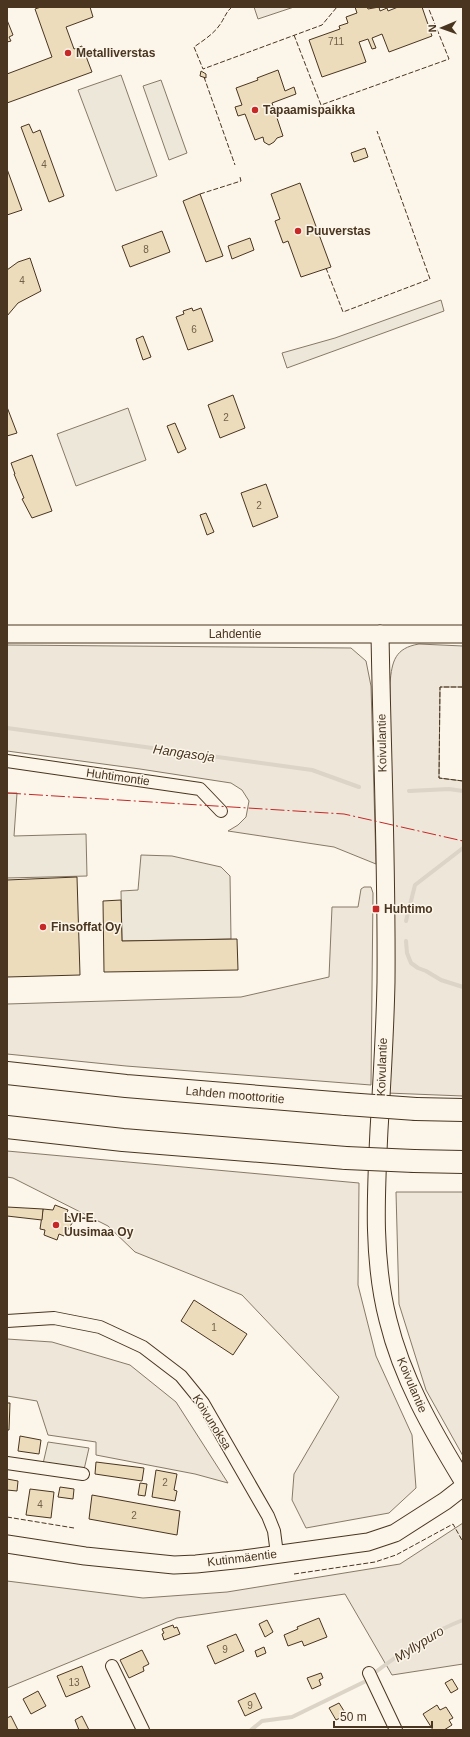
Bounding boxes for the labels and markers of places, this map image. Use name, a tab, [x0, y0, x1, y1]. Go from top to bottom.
place label: Metalliverstas	[76, 46, 156, 60]
marker: Metalliverstas	[63, 48, 73, 58]
place label: Tapaamispaikka	[263, 103, 355, 117]
marker: Tapaamispaikka	[250, 105, 260, 115]
place label: Puuverstas	[306, 224, 371, 238]
marker: Puuverstas	[293, 226, 303, 236]
place label: Huhtimo	[384, 902, 433, 916]
marker: Huhtimo	[371, 904, 381, 914]
place label: Finsoffat Oy	[51, 920, 121, 934]
marker: Finsoffat Oy	[38, 922, 48, 932]
place label: LVI-E. Uusimaa Oy	[64, 1211, 134, 1239]
marker: LVI-E. Uusimaa Oy	[51, 1220, 61, 1230]

